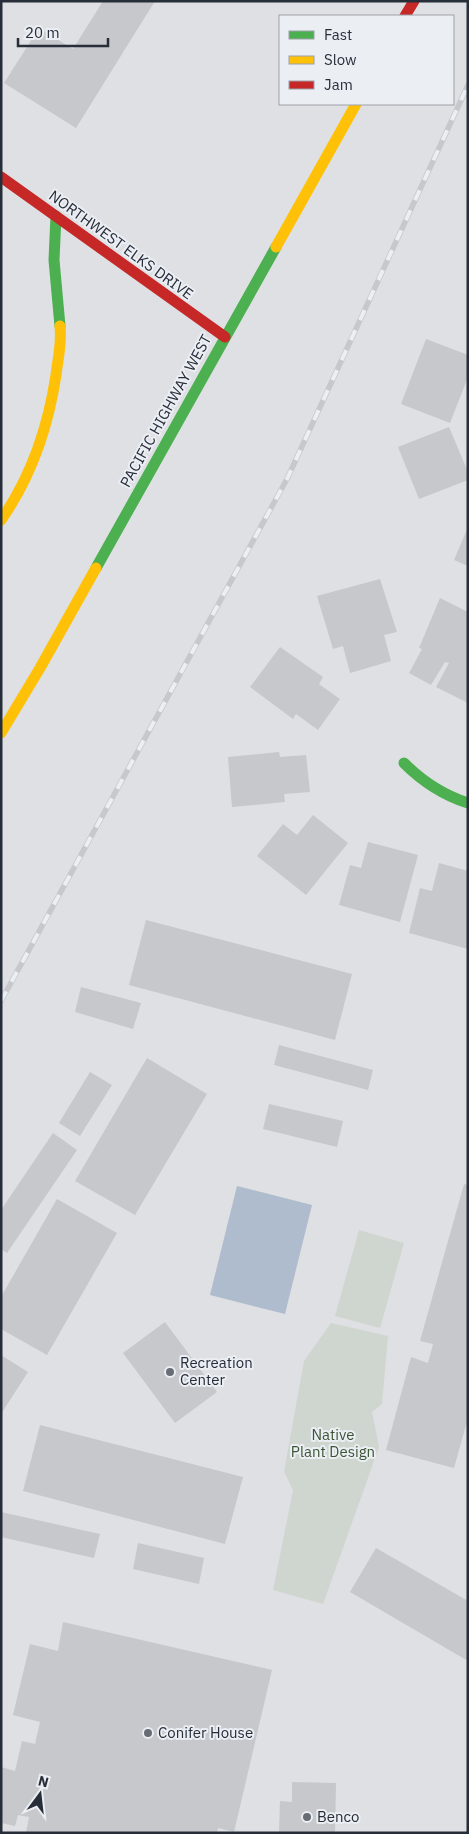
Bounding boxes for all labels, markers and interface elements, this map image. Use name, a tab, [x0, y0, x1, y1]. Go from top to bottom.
scale bar	[18, 15, 108, 47]
legend	[279, 15, 454, 105]
text: 20 m	[25, 23, 60, 42]
text: Fast	[324, 25, 352, 44]
text: Slow	[324, 50, 357, 69]
text: Jam	[324, 75, 353, 94]
street label: NORTHWEST ELKS DRIVE	[45, 186, 197, 303]
street label: PACIFIC HIGHWAY WEST	[116, 331, 216, 490]
place label: Recreation Center	[180, 1353, 253, 1389]
marker: Recreation Center	[164, 1366, 176, 1378]
park label: Native Plant Design	[291, 1425, 375, 1461]
place label: Conifer House	[158, 1723, 253, 1742]
marker: Conifer House	[142, 1727, 154, 1739]
north arrow	[15, 1769, 65, 1819]
text: N	[36, 1771, 51, 1791]
place label: Benco	[317, 1807, 359, 1826]
marker: Benco	[301, 1811, 313, 1823]

